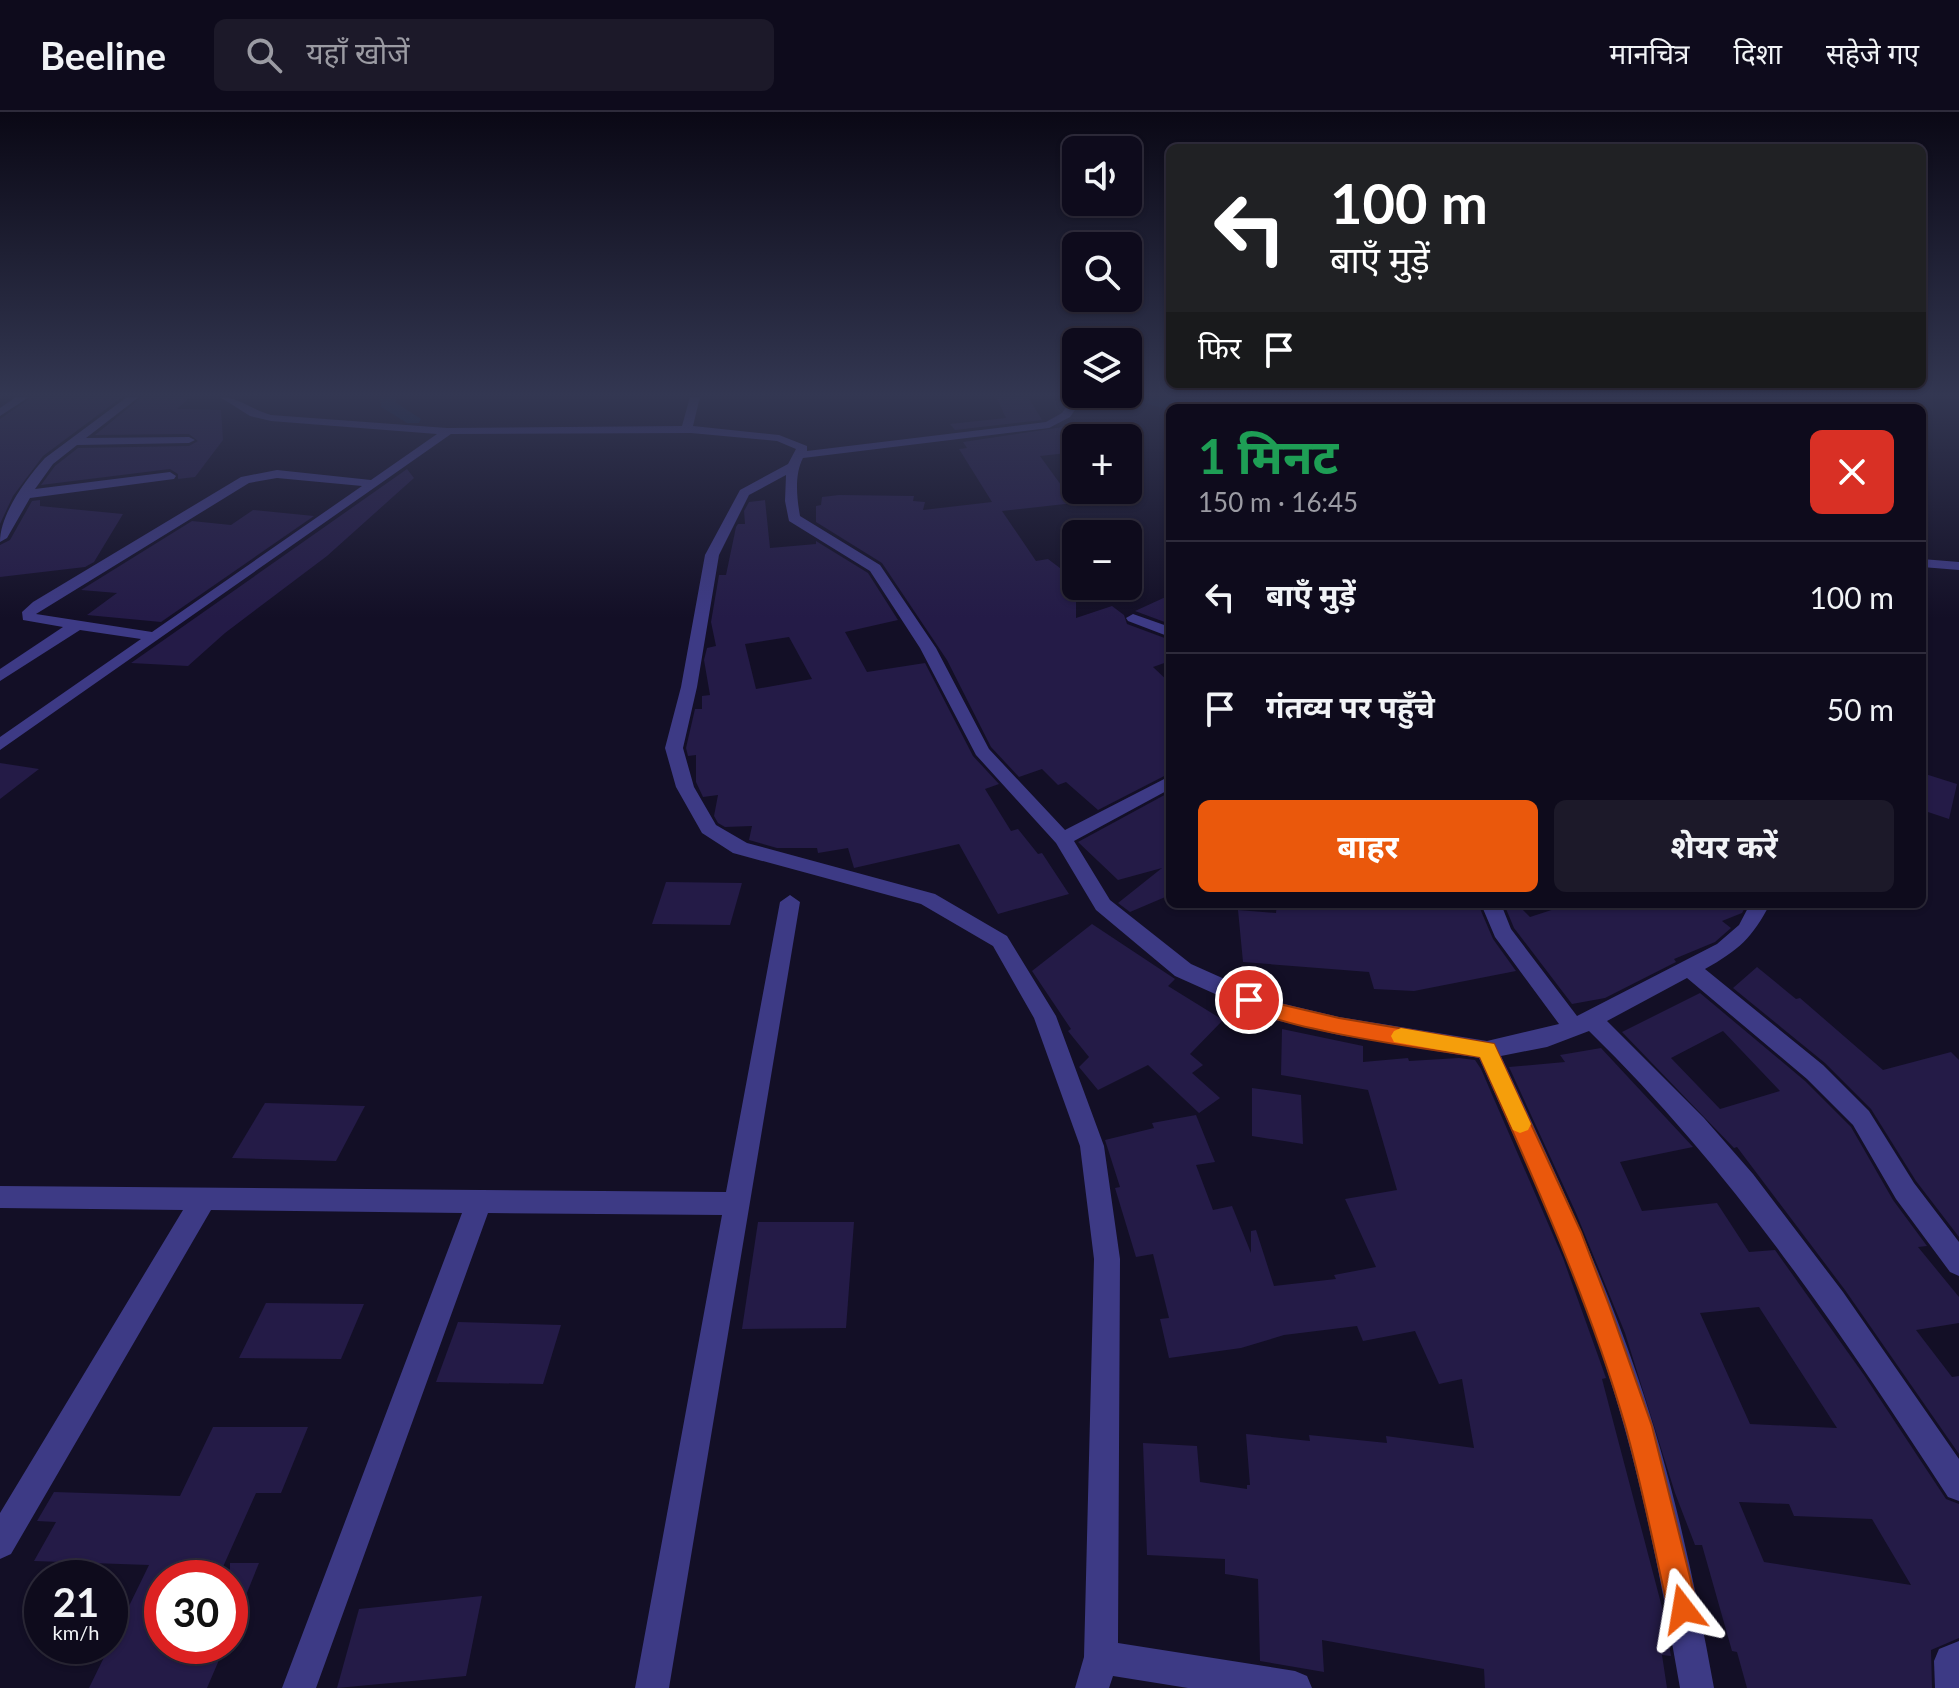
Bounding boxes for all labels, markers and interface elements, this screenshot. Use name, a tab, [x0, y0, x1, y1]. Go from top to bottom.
search box	[214, 19, 774, 91]
text: Beeline	[40, 32, 166, 78]
icon: search	[242, 33, 286, 77]
text: यहाँ खोजें	[306, 34, 410, 70]
text: मानचित्र	[1610, 36, 1690, 70]
text: दिशा	[1734, 36, 1782, 70]
text: सहेजे गए	[1826, 36, 1919, 70]
map controls	[1062, 136, 1142, 600]
button: sound	[1062, 136, 1142, 216]
text: 100 m	[1330, 169, 1488, 236]
icon: left	[1198, 176, 1302, 280]
button: search	[1062, 232, 1142, 312]
text: बाएँ मुड़ें	[1330, 237, 1430, 281]
button: layers	[1062, 328, 1142, 408]
icon: arrive	[1257, 328, 1301, 372]
text: फिर	[1198, 329, 1241, 365]
button: +	[1062, 424, 1142, 504]
text: 1 मिनट	[1198, 427, 1338, 484]
button: close	[1810, 430, 1894, 514]
text: 150 m · 16:45	[1198, 486, 1358, 518]
button: −	[1062, 520, 1142, 600]
icon: left	[1198, 575, 1242, 619]
text: बाएँ मुड़ें	[1266, 576, 1356, 612]
text: 100 m	[1809, 579, 1894, 615]
icon: arrive	[1198, 687, 1242, 731]
text: गंतव्य पर पहुँचे	[1266, 688, 1435, 724]
text: 50 m	[1827, 691, 1894, 727]
button: बाहर	[1198, 800, 1538, 892]
button: शेयर करें	[1554, 800, 1894, 892]
pin	[1215, 966, 1283, 1034]
icon: arrive	[1227, 978, 1271, 1022]
speed limit sign: 30	[144, 1560, 248, 1664]
position arrow	[1641, 1567, 1725, 1651]
text: 21	[53, 1578, 99, 1626]
text: km/h	[53, 1620, 99, 1644]

